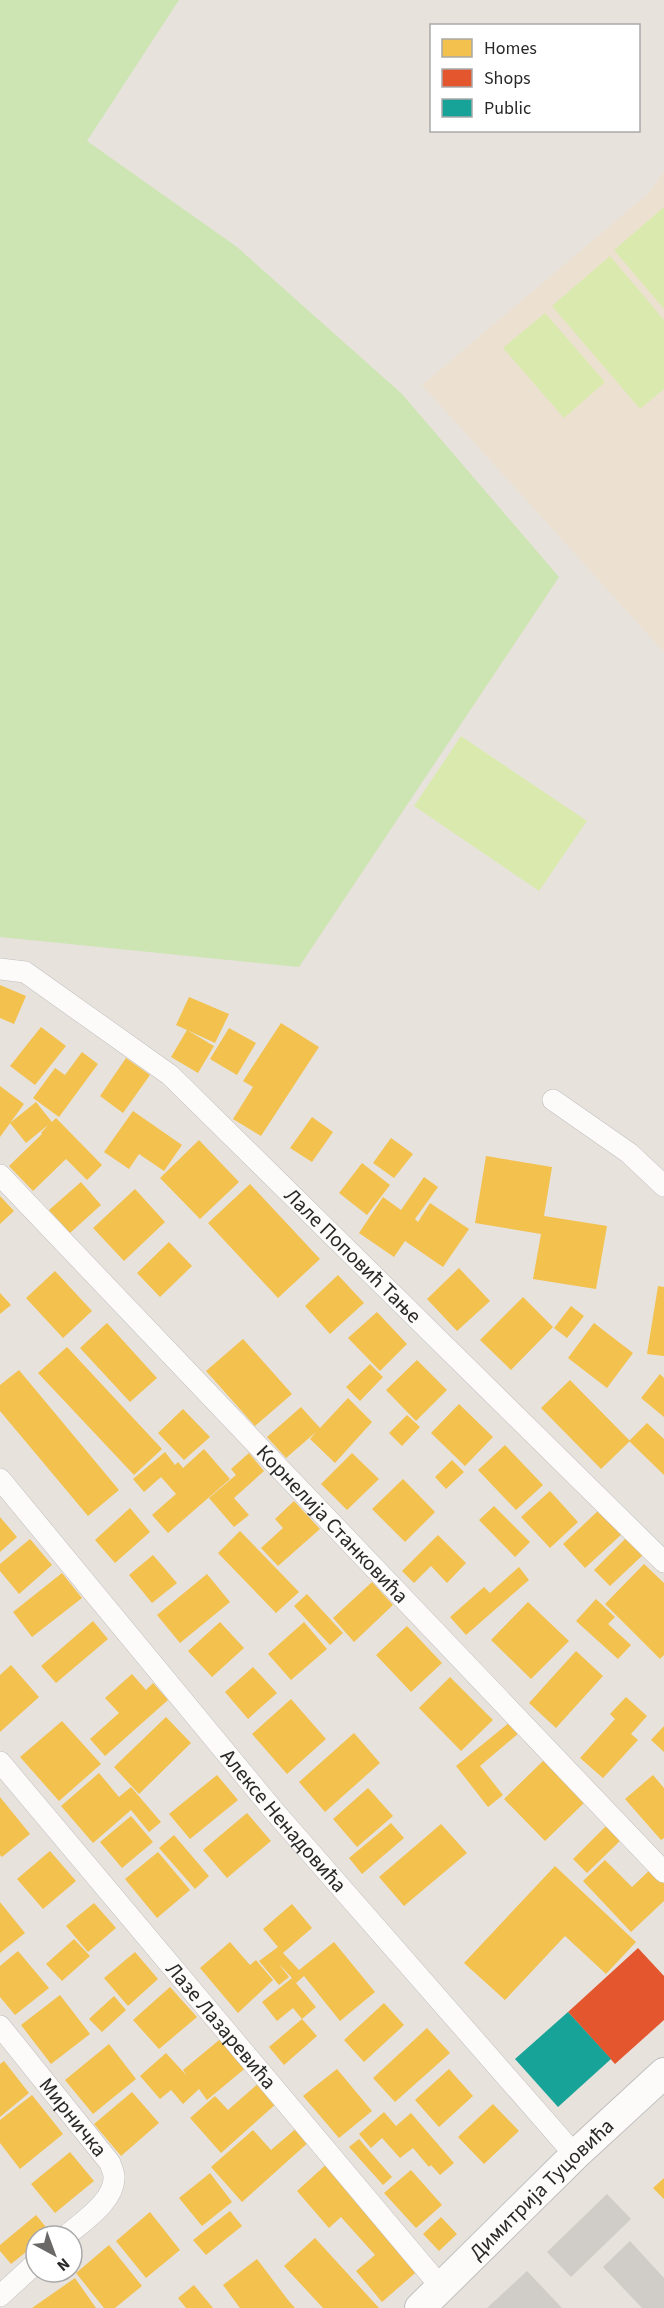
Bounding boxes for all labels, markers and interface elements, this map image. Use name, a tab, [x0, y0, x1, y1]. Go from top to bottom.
legend	[430, 24, 640, 132]
text: Homes	[484, 36, 537, 61]
text: Shops	[484, 66, 531, 91]
text: Public	[484, 96, 531, 121]
street label: Лале Поповић Тање	[278, 1181, 428, 1330]
street label: Корнелија Станковића	[249, 1438, 415, 1610]
street label: Алексе Ненадовића	[214, 1742, 354, 1899]
street label: Лазе Лазаревића	[159, 1955, 284, 2096]
street label: Мирничка	[32, 2071, 114, 2163]
street label: Димитрија Туцовића	[462, 2111, 621, 2267]
north arrow	[24, 2224, 84, 2284]
text: N	[52, 2253, 74, 2276]

